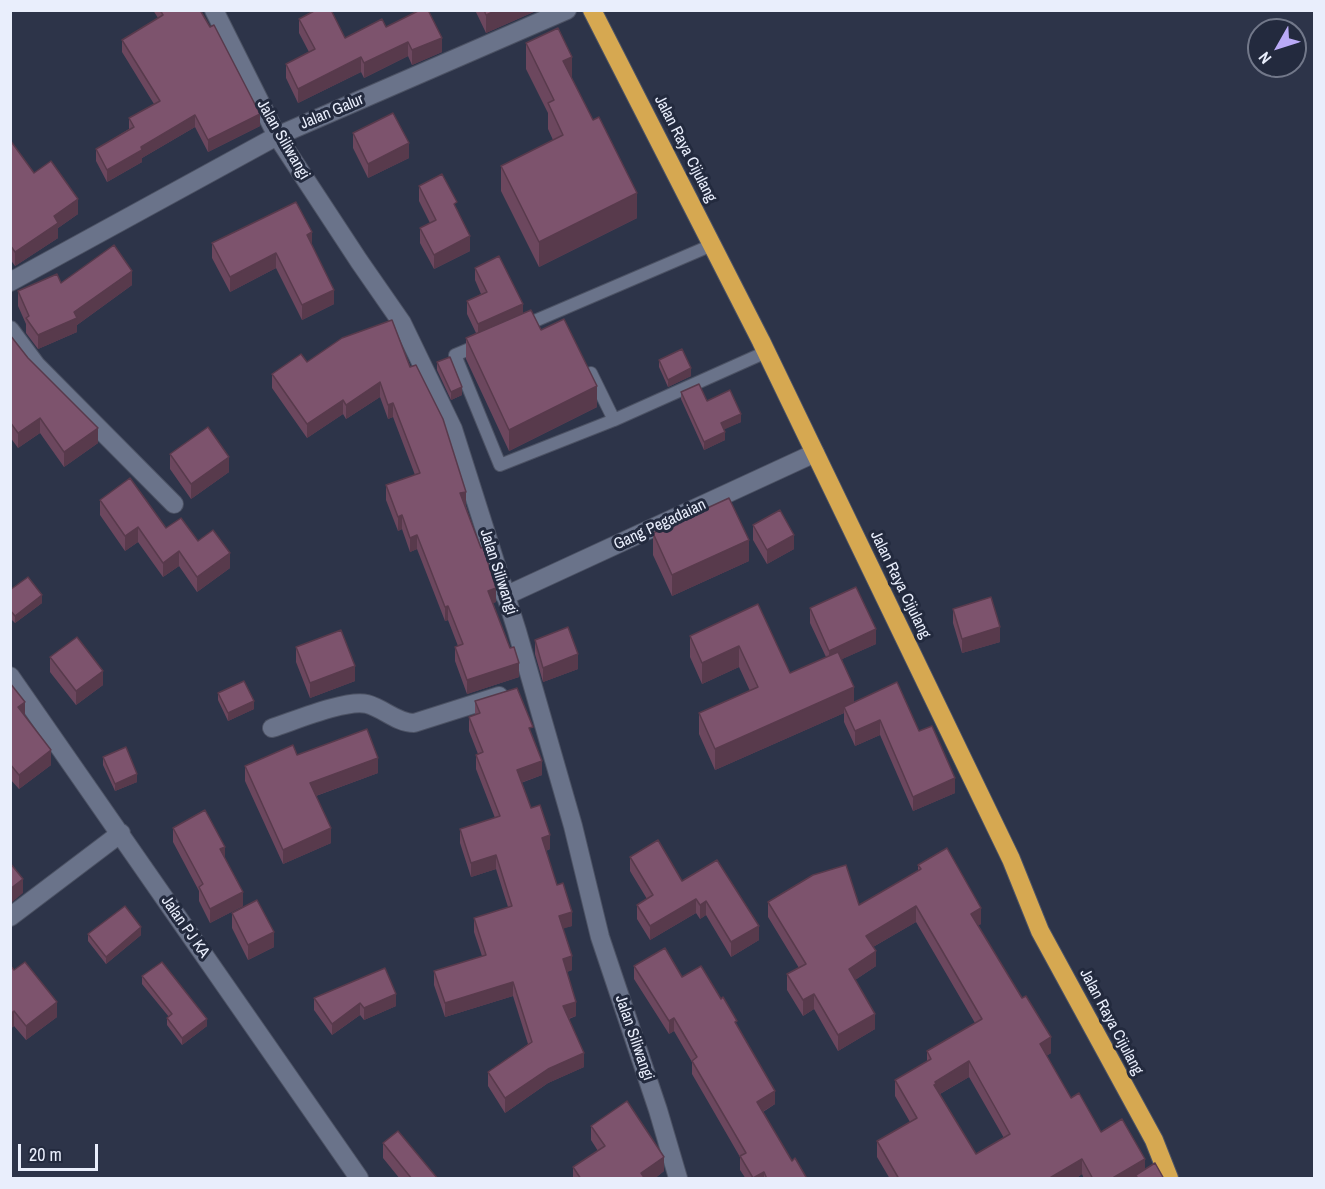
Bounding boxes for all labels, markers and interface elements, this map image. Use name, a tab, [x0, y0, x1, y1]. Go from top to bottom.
north arrow	[1247, 18, 1307, 78]
text: N	[1253, 47, 1276, 69]
street label: Jalan Galur	[297, 90, 367, 134]
street label: Jalan Raya Cijulang	[650, 92, 720, 206]
street label: Jalan Siliwangi	[252, 97, 314, 183]
street label: Gang Pegadaian	[611, 495, 709, 555]
street label: Jalan Siliwangi	[475, 527, 521, 617]
street label: Jalan Raya Cijulang	[866, 528, 934, 642]
street label: Jalan PJ KA	[157, 892, 213, 962]
street label: Jalan Raya Cijulang	[1075, 966, 1147, 1078]
street label: Jalan Siliwangi	[610, 993, 658, 1083]
scale bar	[21, 1132, 100, 1170]
text: 20 m	[29, 1142, 62, 1167]

